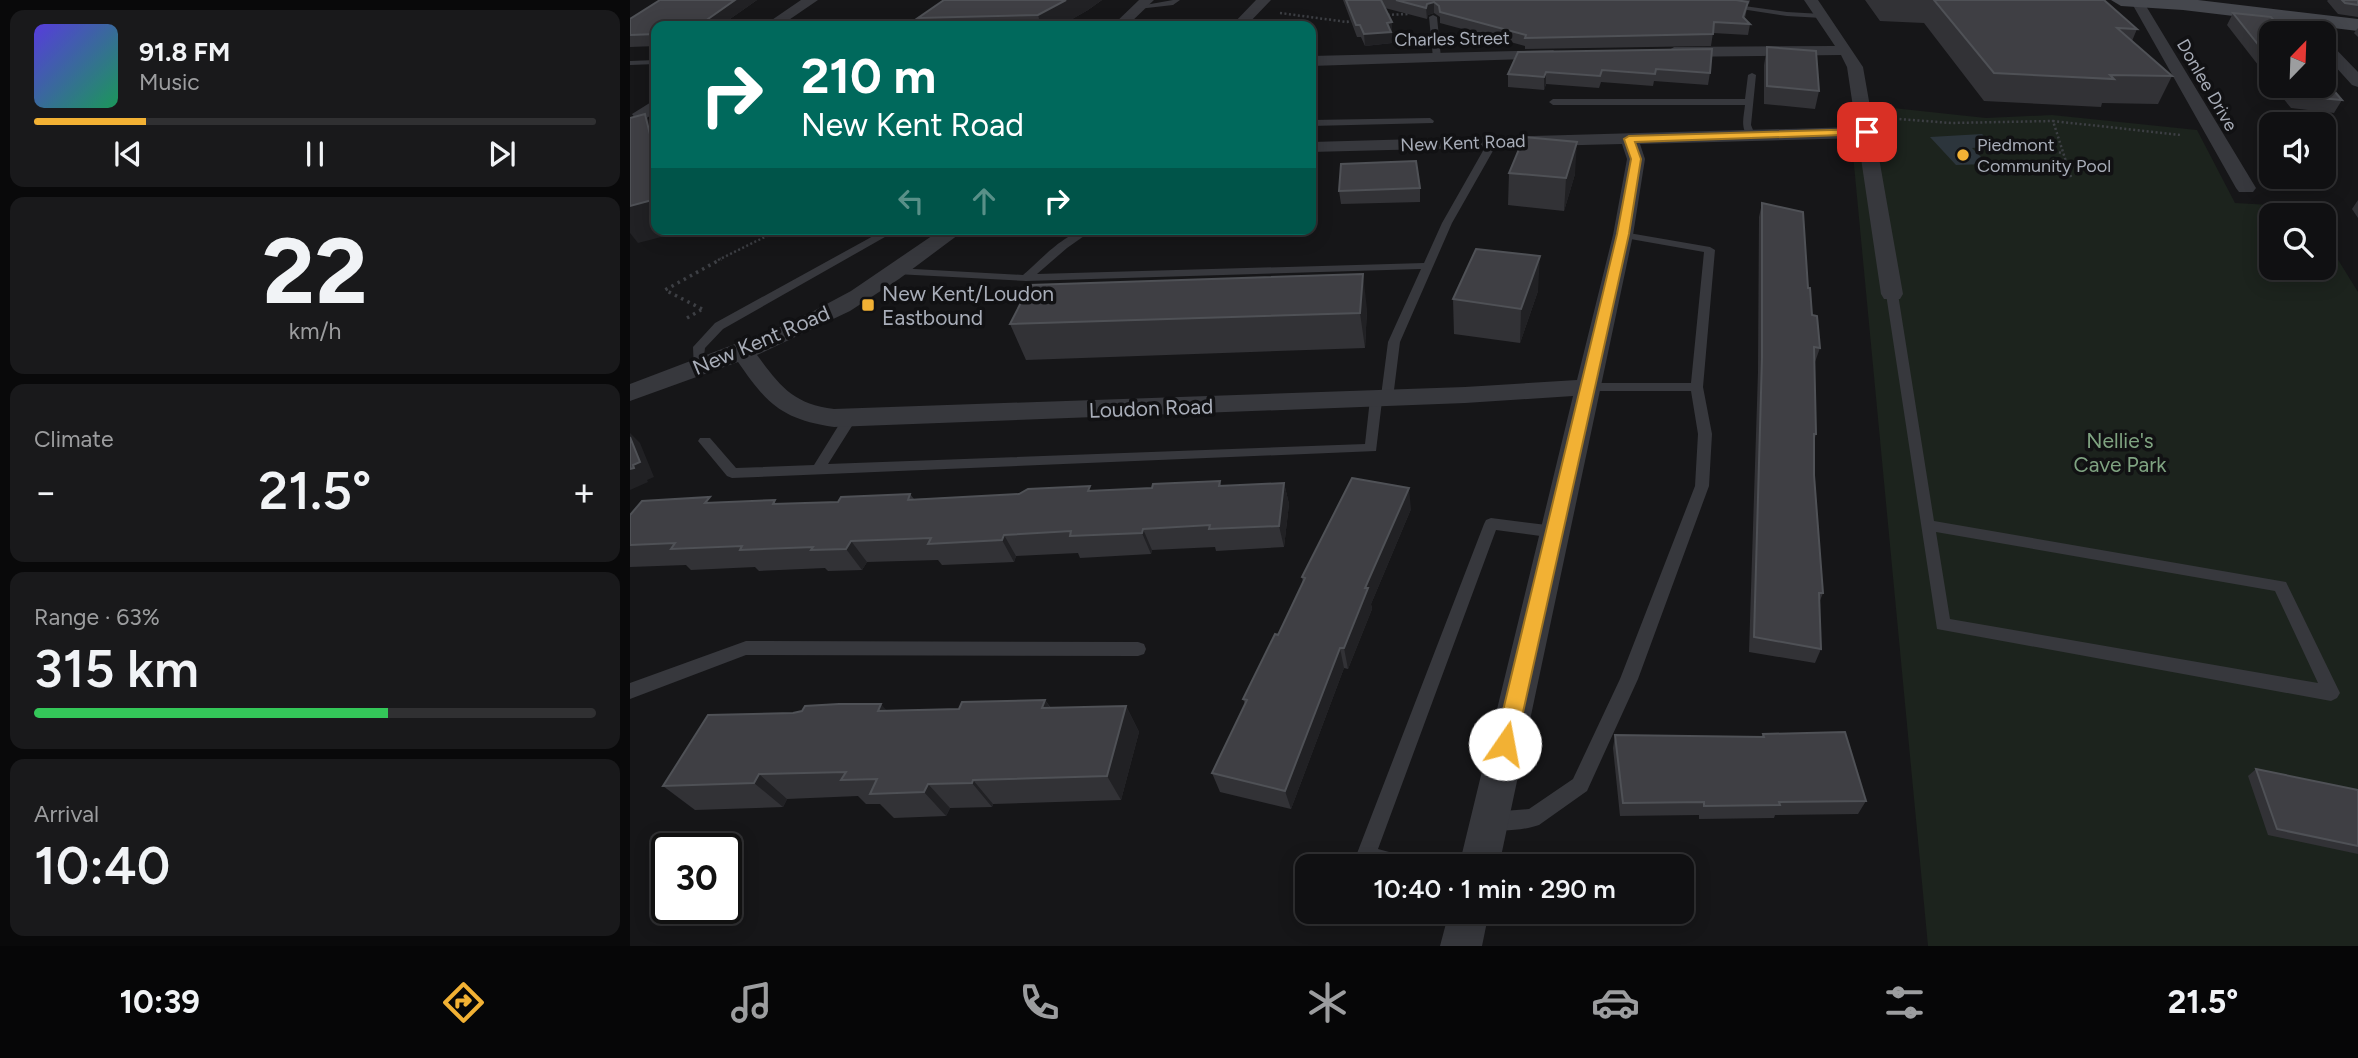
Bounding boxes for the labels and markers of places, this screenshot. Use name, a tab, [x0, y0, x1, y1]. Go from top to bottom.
pin	[1837, 102, 1897, 162]
place label: Piedmont Community Pool	[1977, 134, 2111, 177]
marker: Piedmont Community Pool	[1955, 147, 1971, 163]
place label: New Kent/Loudon Eastbound	[882, 281, 1054, 330]
marker: New Kent/Loudon Eastbound	[860, 297, 876, 313]

